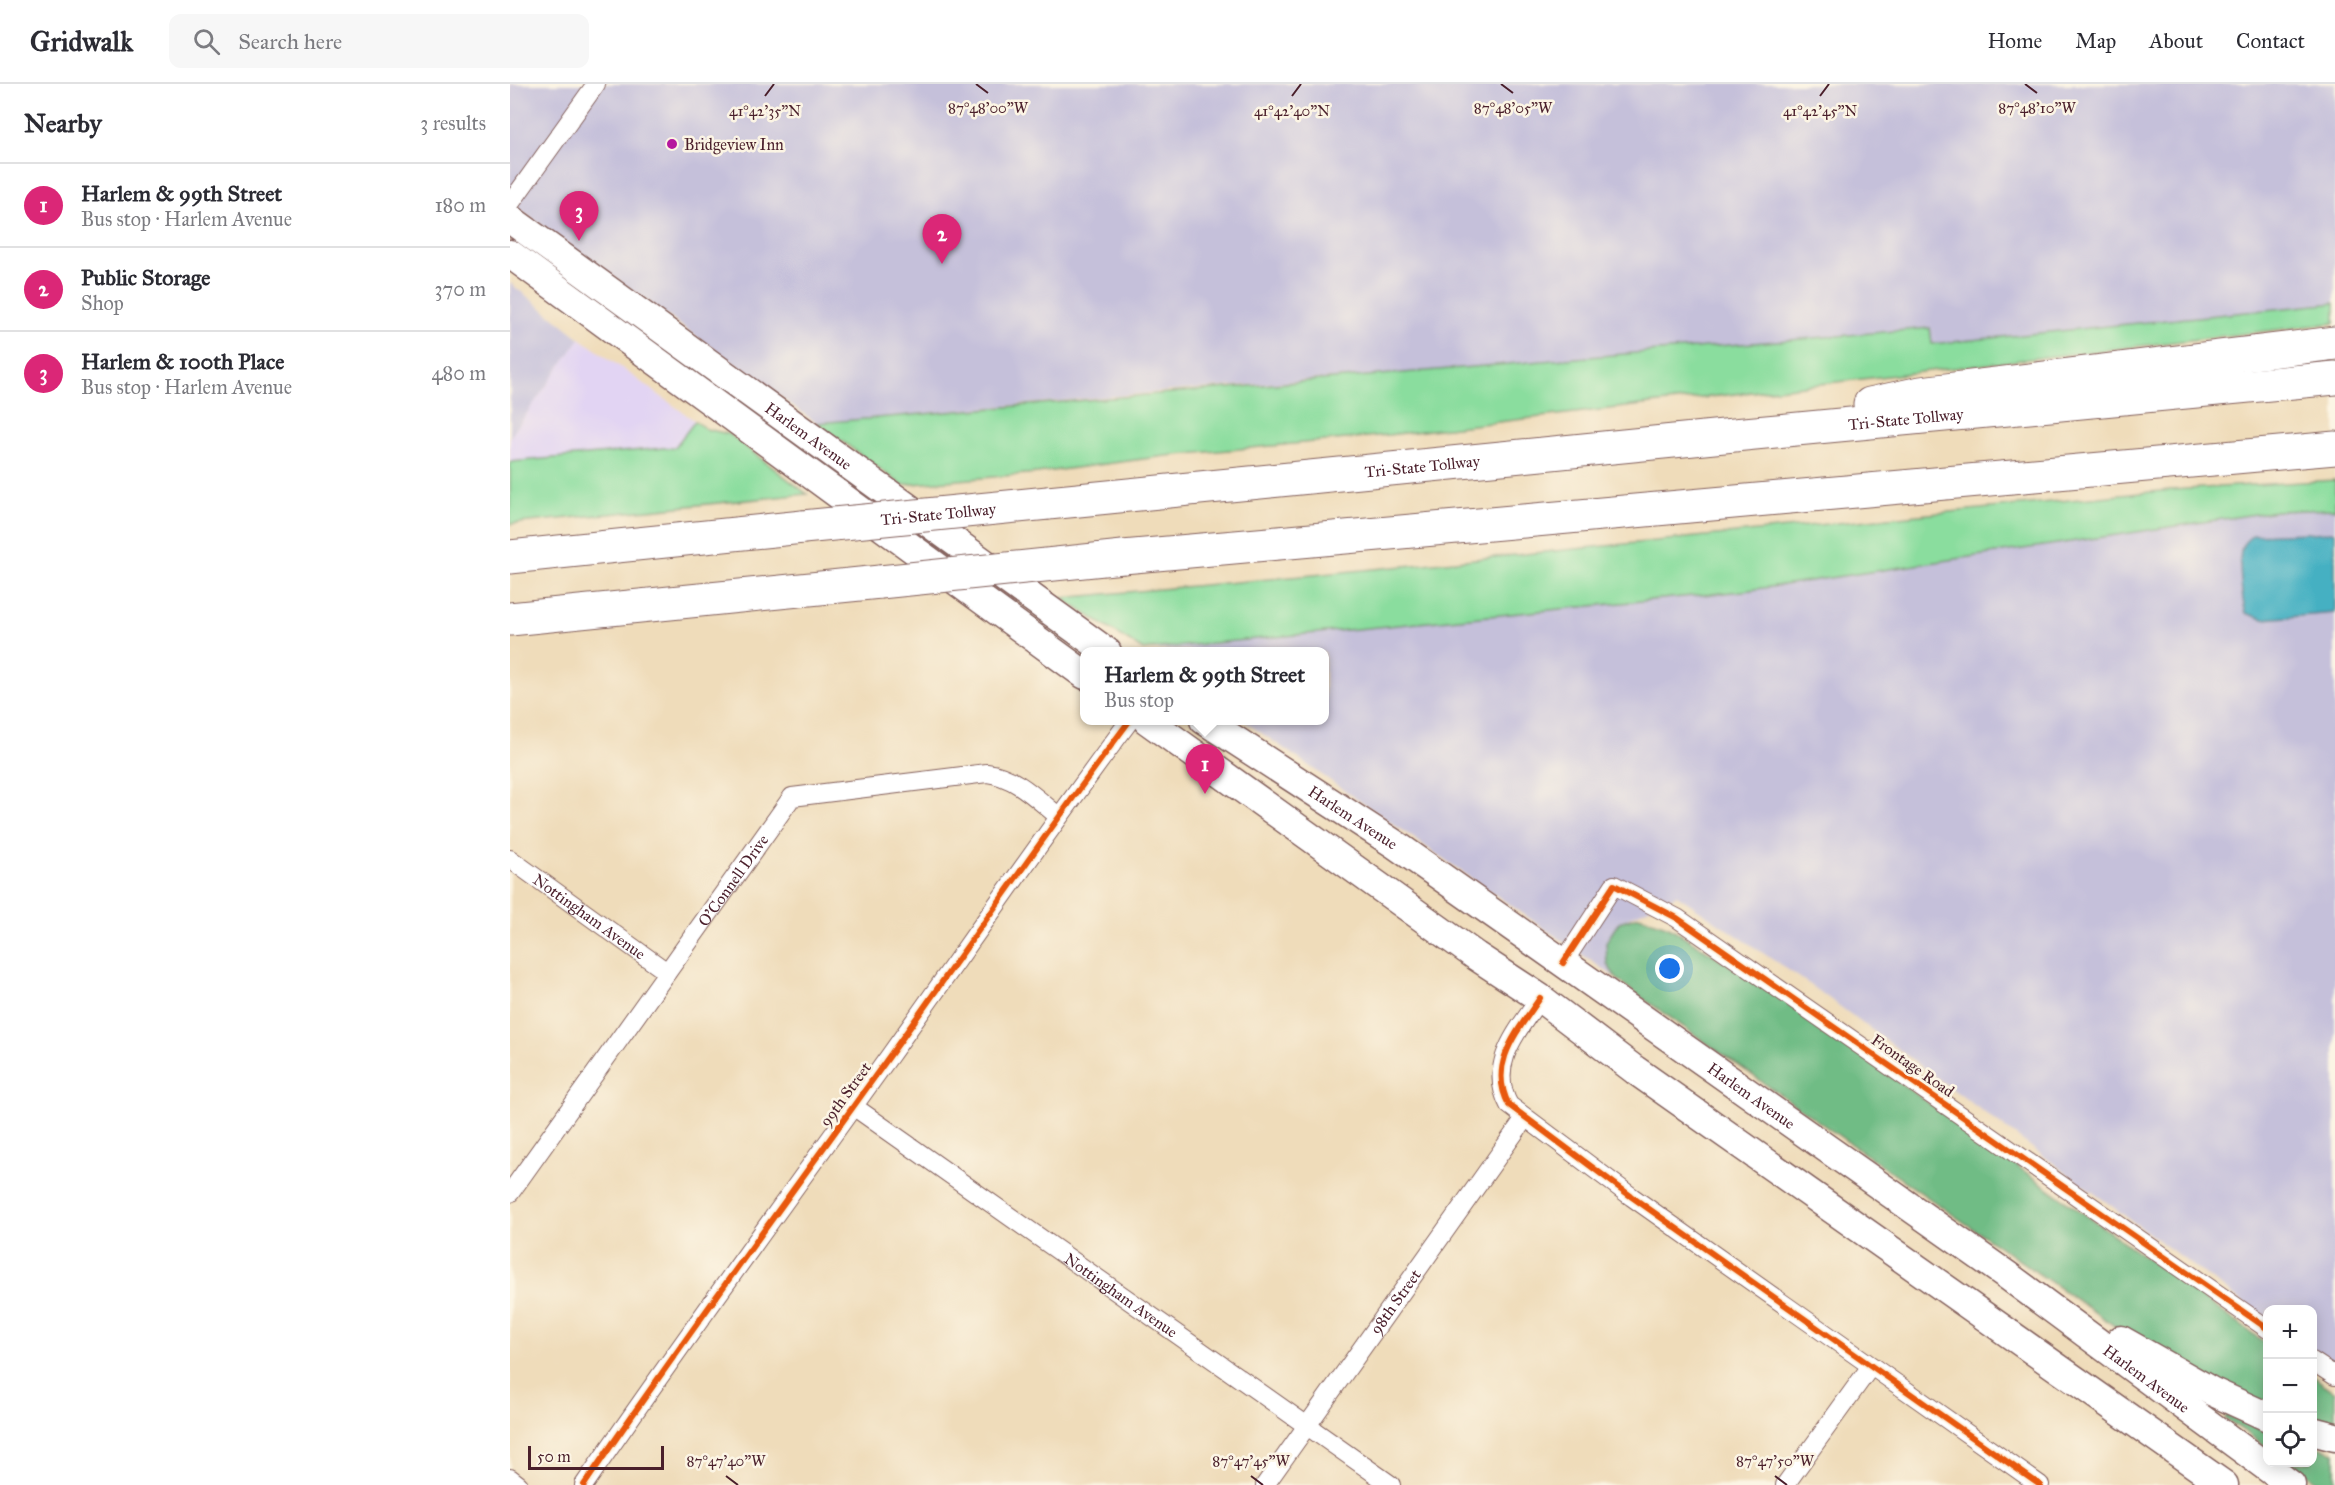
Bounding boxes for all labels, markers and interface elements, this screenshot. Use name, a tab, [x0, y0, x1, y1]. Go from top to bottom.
search box	[169, 14, 589, 68]
text: Gridwalk	[30, 24, 133, 59]
icon: search	[190, 25, 223, 58]
text: Search here	[238, 28, 342, 55]
text: Home	[1987, 28, 2042, 54]
text: Map	[2075, 28, 2116, 54]
text: About	[2149, 28, 2203, 54]
text: Contact	[2236, 28, 2305, 54]
text: 87°48'00"W	[948, 99, 1029, 117]
text: 87°48'05"W	[1474, 99, 1553, 117]
text: 87°48'10"W	[1998, 99, 2076, 117]
text: 41°42'35"N	[729, 102, 801, 120]
text: 41°42'40"N	[1254, 102, 1330, 120]
text: 41°42'45"N	[1783, 102, 1857, 120]
text: Nearby	[24, 107, 102, 139]
text: 3 results	[420, 111, 486, 135]
place label: Bridgeview Inn	[684, 135, 784, 155]
marker: Bridgeview Inn	[665, 137, 679, 151]
text: Harlem & 99th Street	[81, 180, 282, 207]
pin: 3	[560, 192, 598, 241]
text: 1	[40, 193, 47, 217]
text: 180 m	[435, 193, 486, 217]
text: Bus stop · Harlem Avenue	[81, 207, 292, 231]
pin: 2	[922, 214, 962, 264]
text: Public Storage	[81, 264, 210, 291]
text: 2	[39, 277, 48, 301]
text: 370 m	[435, 277, 486, 301]
text: Shop	[81, 291, 124, 315]
text: Harlem & 100th Place	[81, 348, 284, 375]
text: 3	[40, 361, 48, 385]
text: 480 m	[431, 361, 486, 385]
text: Bus stop · Harlem Avenue	[81, 375, 292, 399]
street label: Harlem Avenue	[761, 398, 856, 474]
street label: Tri-State Tollway	[1847, 404, 1965, 434]
street label: Tri-State Tollway	[1364, 451, 1481, 482]
street label: Tri-State Tollway	[880, 499, 997, 529]
popup	[1080, 647, 1329, 725]
text: Harlem & 99th Street	[1104, 661, 1305, 688]
text: Bus stop	[1104, 688, 1174, 712]
pin: 1	[1186, 744, 1224, 794]
street label: Harlem Avenue	[1305, 782, 1401, 854]
street label: O'Connell Drive	[694, 831, 773, 930]
street label: Nottingham Avenue	[529, 870, 649, 964]
your location	[1655, 954, 1684, 983]
street label: Frontage Road	[1867, 1030, 1958, 1102]
street label: 99th Street	[816, 1058, 875, 1130]
street label: Harlem Avenue	[1704, 1059, 1799, 1133]
street label: Nottingham Avenue	[1061, 1249, 1181, 1342]
street label: 98th Street	[1366, 1265, 1425, 1338]
map controls	[2263, 1305, 2317, 1467]
button: +	[2263, 1305, 2317, 1359]
street label: Harlem Avenue	[2099, 1341, 2193, 1417]
button: −	[2263, 1359, 2317, 1413]
button: locate	[2263, 1413, 2317, 1467]
scale bar	[528, 1443, 664, 1470]
text: 50 m	[537, 1447, 571, 1466]
text: 87°47'40"W	[686, 1452, 766, 1470]
text: 87°47'45"W	[1212, 1452, 1290, 1470]
text: 87°47'50"W	[1736, 1452, 1815, 1470]

